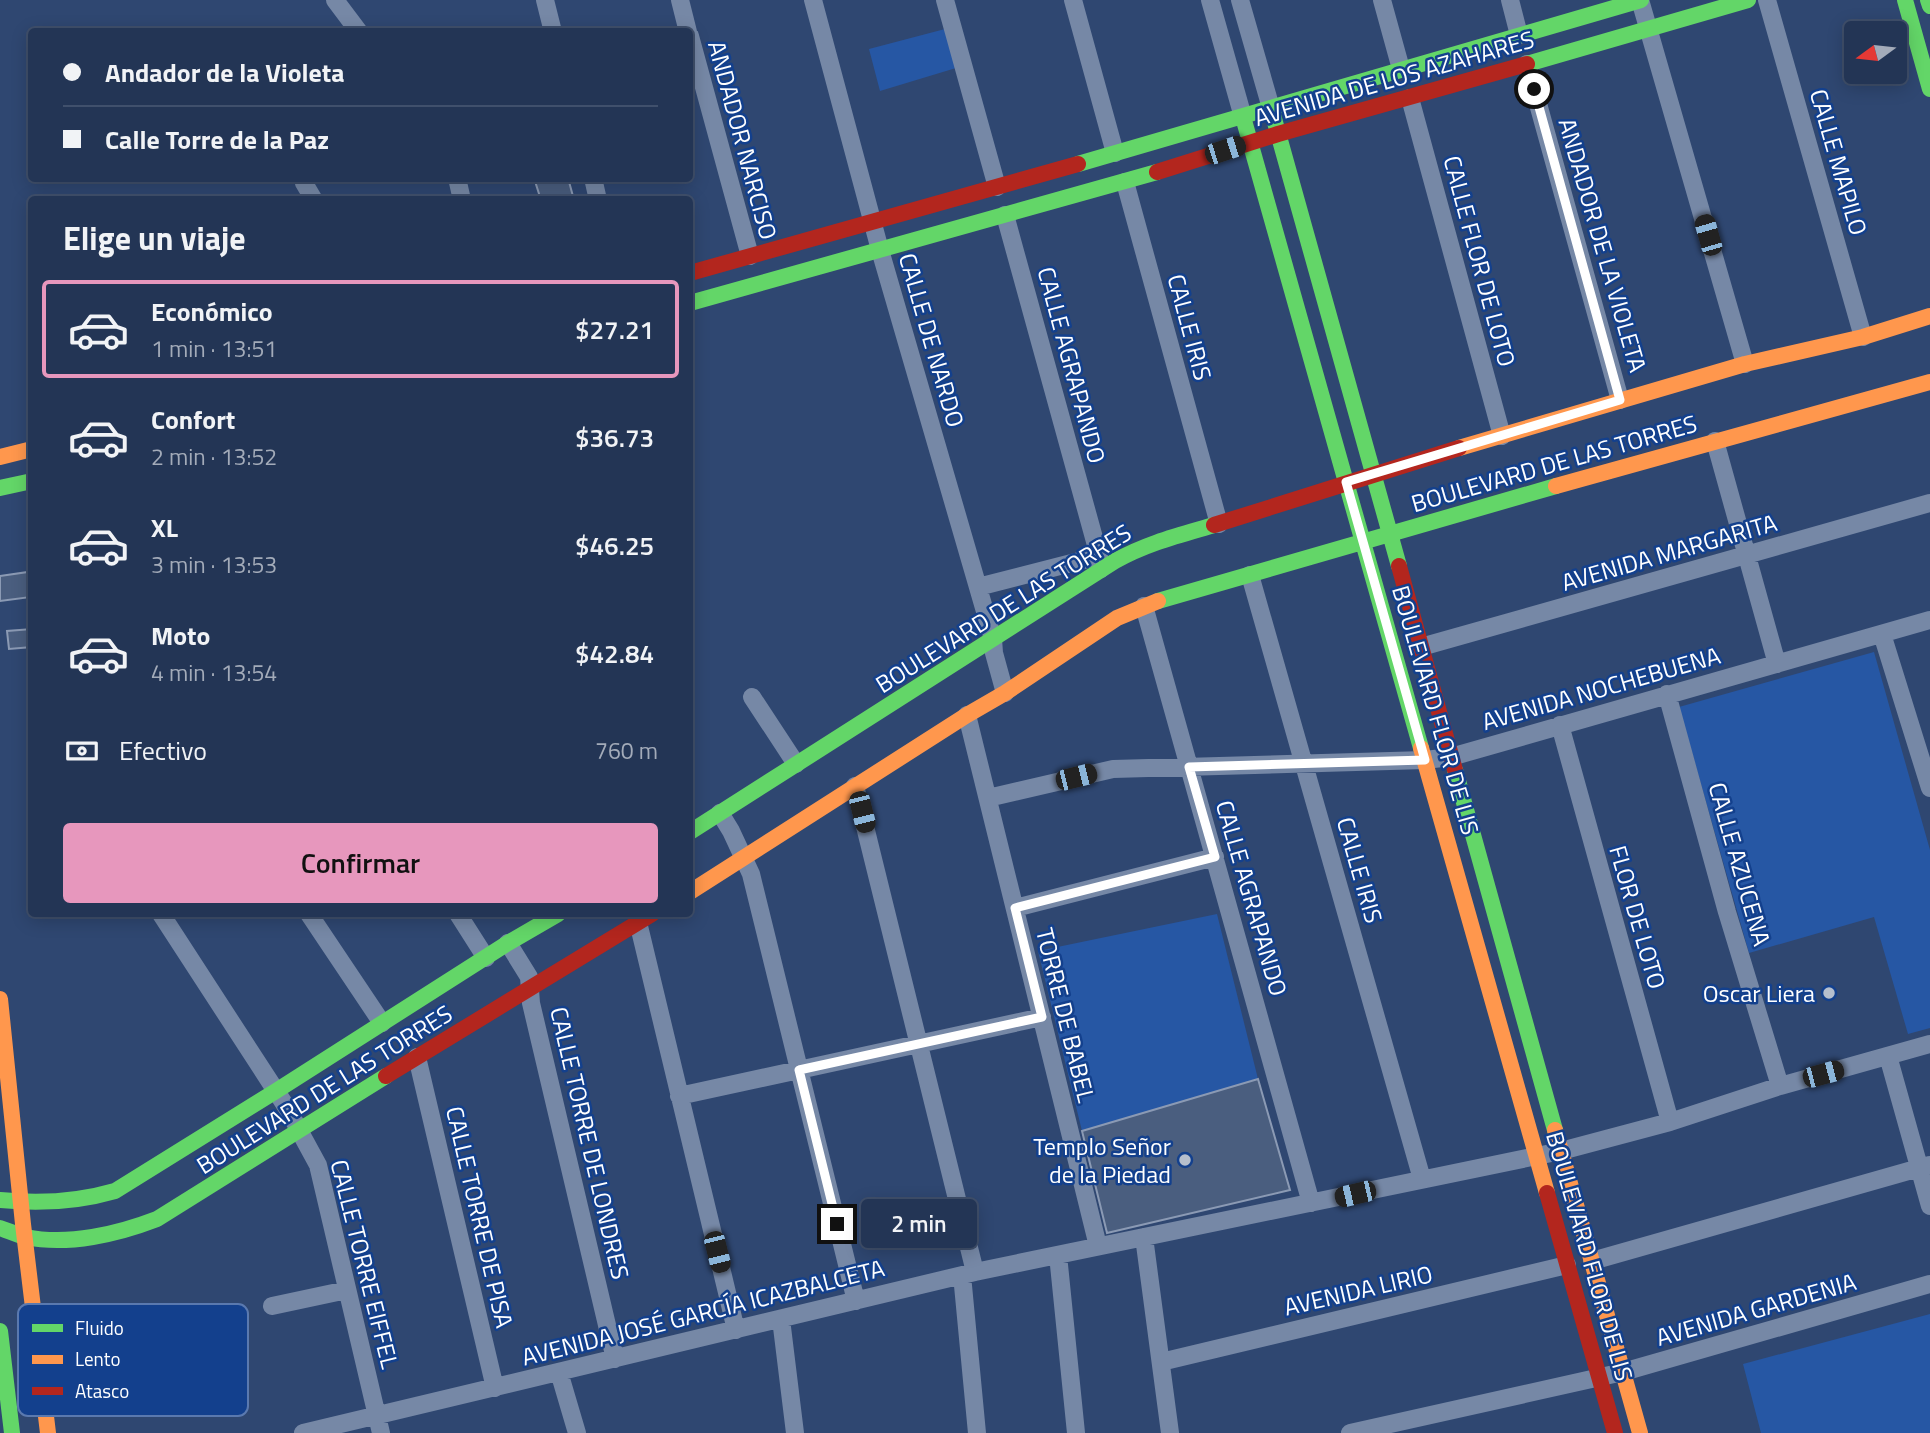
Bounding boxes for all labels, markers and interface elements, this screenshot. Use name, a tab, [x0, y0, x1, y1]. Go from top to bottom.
street label: AVENIDA DE LOS AZAHARES	[1250, 21, 1538, 135]
north arrow	[1844, 21, 1908, 84]
map controls	[1844, 21, 1907, 84]
street label: ANDADOR NARCISO	[699, 37, 787, 243]
text: Andador de la Violeta	[105, 53, 345, 92]
route start	[1518, 73, 1550, 105]
street label: CALLE MAPILO	[1801, 85, 1877, 239]
street label: ANDADOR DE LA VIOLETA	[1549, 114, 1657, 376]
text: Calle Torre de la Paz	[105, 120, 329, 159]
car	[1202, 134, 1249, 166]
street label: CALLE FLOR DE LOTO	[1435, 152, 1525, 370]
car	[1693, 212, 1724, 258]
text: Elige un viaje	[63, 214, 246, 262]
street label: CALLE DE NARDO	[890, 249, 974, 431]
street label: CALLE AGRAPANDO	[1028, 263, 1116, 467]
street label: CALLE IRIS	[1159, 270, 1221, 384]
text: Económico	[151, 292, 273, 331]
icon: car	[67, 298, 130, 361]
text: $27.21	[575, 310, 654, 349]
text: 1 min · 13:51	[151, 331, 277, 366]
text: Confort	[151, 400, 235, 439]
street label: BOULEVARD DE LAS TORRES	[1407, 405, 1701, 521]
icon: car	[67, 406, 130, 469]
text: $36.73	[575, 418, 654, 457]
text: 2 min · 13:52	[151, 439, 277, 474]
street label: AVENIDA MARGARITA	[1557, 504, 1781, 600]
text: XL	[151, 508, 178, 547]
icon: car	[67, 514, 130, 577]
street label: BOULEVARD DE LAS TORRES	[868, 514, 1138, 702]
text: $46.25	[575, 526, 654, 565]
text: 3 min · 13:53	[151, 547, 277, 582]
street label: BOULEVARD FLOR DE LIS	[1383, 581, 1489, 839]
text: Moto	[151, 616, 210, 655]
icon: car	[67, 622, 130, 685]
text: $42.84	[575, 634, 654, 673]
street label: AVENIDA NOCHEBUENA	[1478, 637, 1724, 739]
text: 4 min · 13:54	[151, 655, 277, 690]
text: Efectivo	[119, 731, 207, 770]
icon: cash	[63, 732, 101, 770]
text: 760 m	[595, 733, 658, 768]
car	[1054, 762, 1099, 792]
street label: CALLE AZUCENA	[1699, 778, 1781, 950]
car	[847, 789, 878, 835]
street label: CALLE AGRAPANDO	[1207, 796, 1297, 1000]
street label: CALLE IRIS	[1328, 813, 1392, 927]
button: Confirmar	[63, 823, 658, 903]
street label: FLOR DE LOTO	[1600, 841, 1676, 993]
street label: TORRE DE BABEL	[1027, 924, 1105, 1106]
place label: Oscar Liera	[1703, 975, 1815, 1011]
marker: Oscar Liera	[1821, 985, 1837, 1001]
street label: BOULEVARD DE LAS TORRES	[189, 995, 459, 1183]
street label: CALLE TORRE DE LONDRES	[541, 1003, 639, 1283]
car	[1800, 1058, 1847, 1090]
street label: CALLE TORRE DE PISA	[437, 1103, 523, 1331]
street label: BOULEVARD FLOR DE LIS	[1537, 1127, 1643, 1385]
place label: Templo Señor de la Piedad	[1033, 1128, 1171, 1192]
marker: Templo Señor de la Piedad	[1177, 1152, 1193, 1168]
street label: CALLE TORRE EIFFEL	[322, 1156, 408, 1373]
car	[1333, 1179, 1378, 1209]
callout: 2 min	[862, 1200, 977, 1248]
text: 2 min	[891, 1206, 947, 1241]
route end	[821, 1208, 853, 1240]
car	[702, 1229, 733, 1275]
street label: AVENIDA JOSÉ GARCÍA ICAZBALCETA	[518, 1249, 888, 1375]
street label: AVENIDA LIRIO	[1280, 1255, 1436, 1325]
street label: AVENIDA GARDENIA	[1652, 1263, 1860, 1355]
legend	[18, 1304, 248, 1416]
text: Fluido	[75, 1313, 124, 1342]
text: Lento	[75, 1344, 120, 1373]
text: Atasco	[75, 1376, 129, 1405]

